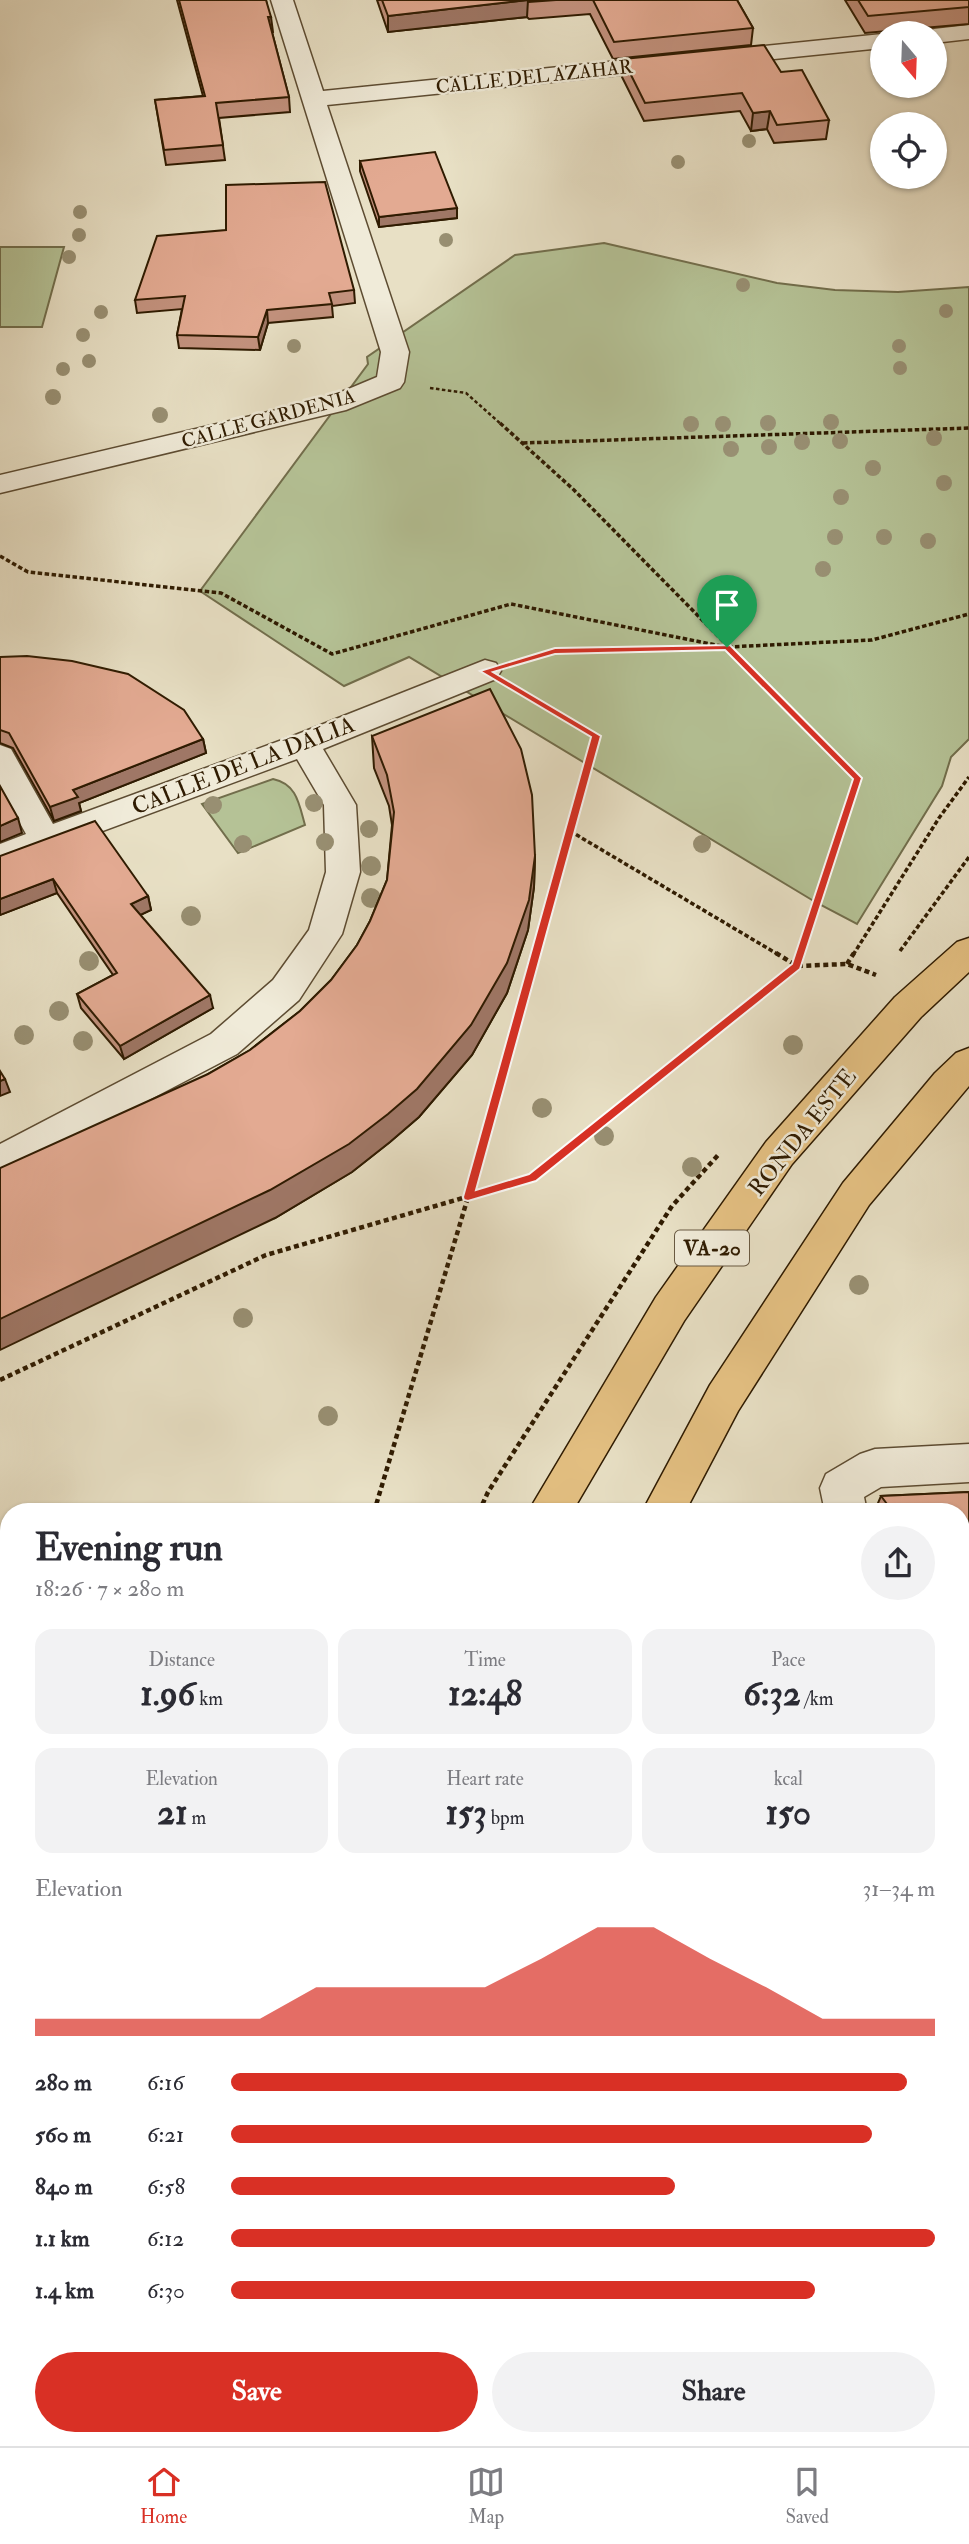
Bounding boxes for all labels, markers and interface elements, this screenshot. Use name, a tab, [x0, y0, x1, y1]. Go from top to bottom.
north arrow	[870, 21, 947, 98]
map controls	[870, 21, 947, 189]
street label: CALLE DEL AZAHAR	[435, 55, 634, 99]
button: locate	[870, 112, 947, 189]
street label: CALLE GARDENIA	[179, 384, 358, 454]
pin	[697, 575, 757, 647]
icon: arrive	[708, 586, 746, 624]
street label: CALLE DE LA DALIA	[128, 709, 359, 821]
street label: RONDA ESTE	[742, 1063, 863, 1202]
road number: VA-20	[675, 1230, 749, 1266]
text: Evening run	[35, 1524, 223, 1572]
button: share	[861, 1526, 935, 1600]
text: 18:26 · 7 × 280 m	[35, 1574, 184, 1603]
text: Distance	[148, 1648, 215, 1672]
text: Time	[464, 1648, 506, 1672]
text: Pace	[771, 1648, 805, 1672]
text: 1.96	[140, 1672, 195, 1716]
text: 12:48	[448, 1672, 522, 1716]
text: 6:32	[743, 1672, 801, 1716]
text: km	[195, 1687, 223, 1711]
text: /km	[801, 1687, 833, 1711]
text: Elevation	[145, 1767, 218, 1791]
text: Heart rate	[446, 1767, 524, 1791]
text: kcal	[774, 1767, 803, 1791]
text: 21	[157, 1791, 187, 1835]
text: 153	[446, 1791, 487, 1835]
text: 150	[766, 1791, 811, 1835]
text: m	[187, 1806, 206, 1830]
text: bpm	[487, 1806, 524, 1830]
text: Elevation	[35, 1874, 123, 1903]
text: 31–34 m	[862, 1874, 935, 1903]
text: 280 m	[35, 2068, 92, 2097]
text: 6:16	[147, 2068, 184, 2097]
text: 560 m	[35, 2120, 91, 2149]
text: 6:21	[147, 2120, 184, 2149]
text: 840 m	[35, 2172, 93, 2201]
text: 6:58	[147, 2172, 185, 2201]
text: 1.1 km	[35, 2224, 90, 2253]
text: 6:12	[147, 2224, 184, 2253]
text: 1.4 km	[35, 2276, 94, 2305]
text: 6:30	[147, 2276, 185, 2305]
button: Save	[35, 2352, 478, 2432]
button: Share	[492, 2352, 935, 2432]
tab: Home	[140, 2463, 187, 2529]
tab: Map	[467, 2463, 505, 2529]
tab: Saved	[785, 2463, 829, 2529]

